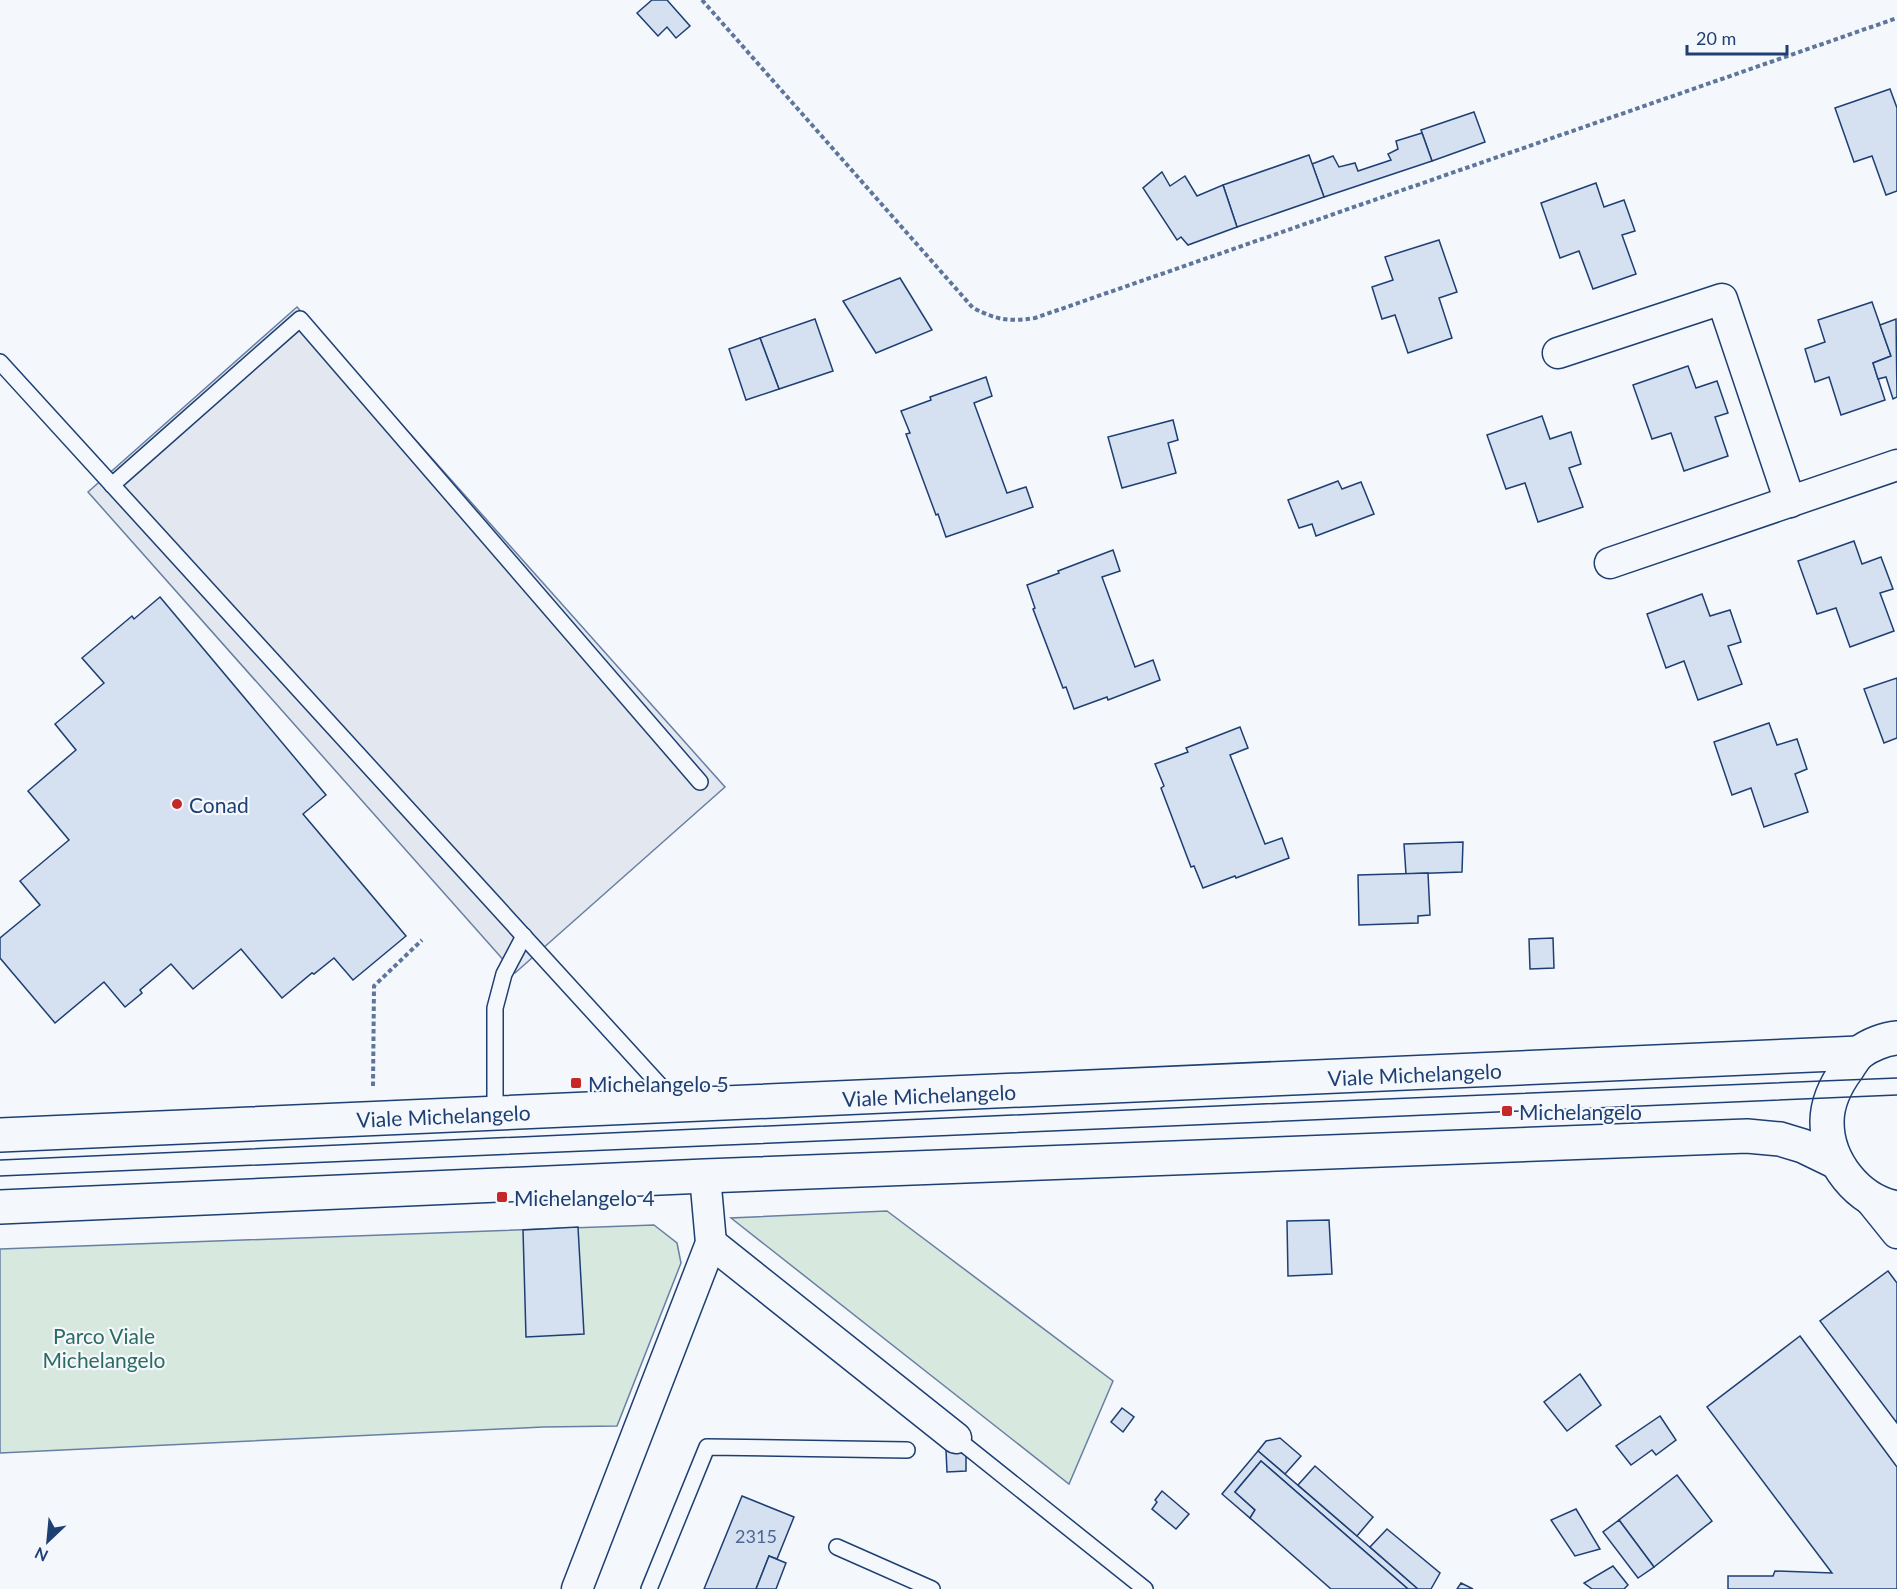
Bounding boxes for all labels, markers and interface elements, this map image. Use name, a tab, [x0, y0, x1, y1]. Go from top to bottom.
scale bar	[1687, 18, 1788, 56]
text: 20 m	[1696, 27, 1736, 49]
place label: Conad	[189, 792, 249, 817]
marker: Conad	[170, 797, 184, 811]
street label: Viale Michelangelo	[1327, 1057, 1502, 1090]
place label: Michelangelo 5	[588, 1071, 729, 1096]
marker: Michelangelo 5	[569, 1076, 583, 1090]
street label: Viale Michelangelo	[842, 1078, 1017, 1111]
street label: Viale Michelangelo	[356, 1099, 531, 1131]
place label: Michelangelo	[1519, 1099, 1642, 1124]
marker: Michelangelo	[1500, 1104, 1514, 1118]
place label: Michelangelo 4	[514, 1185, 655, 1210]
marker: Michelangelo 4	[495, 1190, 509, 1204]
park label: Parco Viale Michelangelo	[42, 1323, 166, 1372]
north arrow	[18, 1511, 78, 1571]
house number: 2315	[735, 1525, 777, 1547]
text: N	[32, 1544, 51, 1566]

